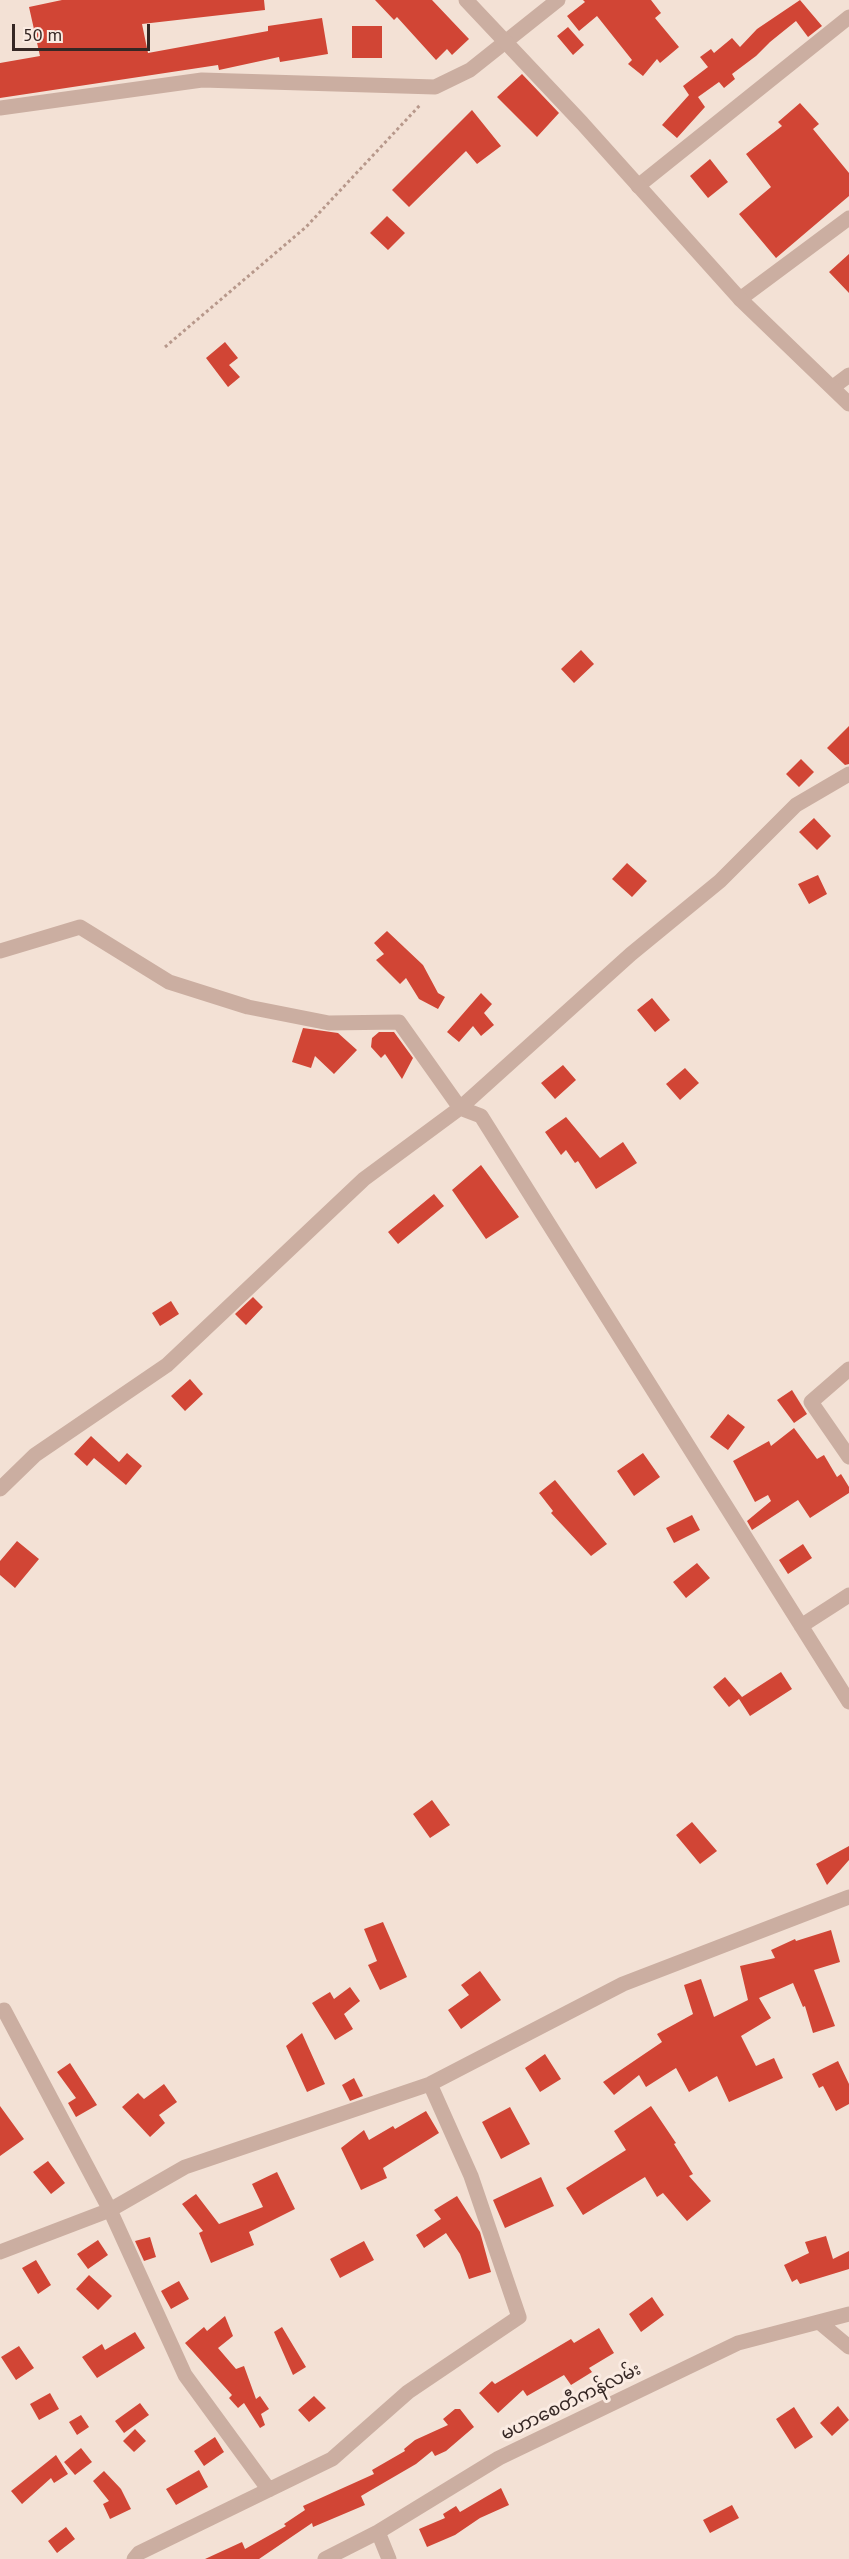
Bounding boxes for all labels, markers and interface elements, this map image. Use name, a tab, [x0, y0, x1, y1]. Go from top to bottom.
scale bar	[15, 12, 153, 50]
text: 50 m	[23, 23, 62, 46]
street label: မဟာစေတီကန်လမ်း	[497, 2359, 645, 2445]

